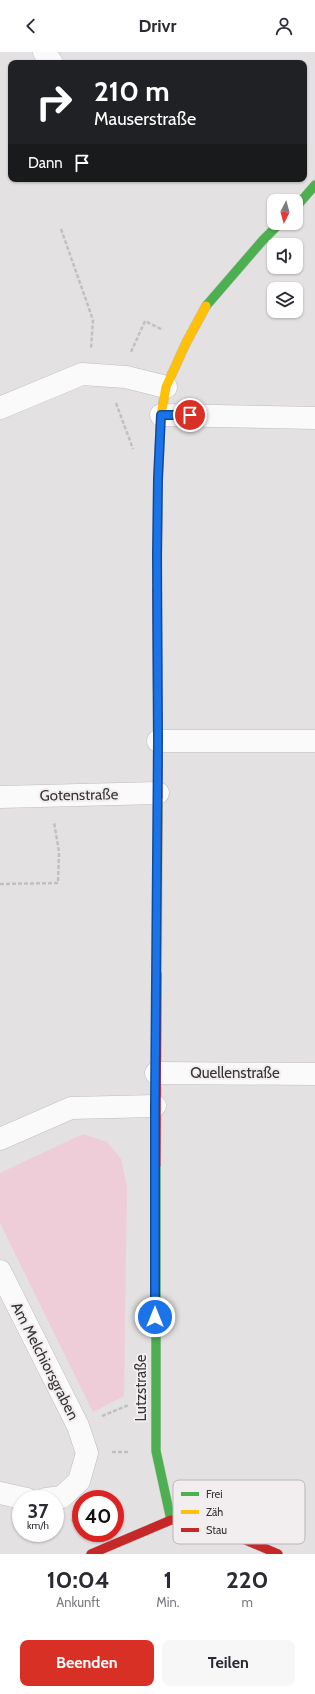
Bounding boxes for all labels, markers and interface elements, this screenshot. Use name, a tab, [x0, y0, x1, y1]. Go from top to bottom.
icon: back	[20, 15, 42, 37]
text: Drivr	[139, 15, 176, 37]
icon: person	[273, 15, 295, 37]
text: 210 m	[94, 74, 170, 108]
icon: right	[28, 76, 80, 128]
text: Mauserstraße	[94, 108, 196, 130]
icon: arrive	[71, 152, 93, 174]
text: Dann	[28, 154, 63, 172]
north arrow	[267, 194, 303, 230]
map controls	[267, 194, 303, 318]
button: sound	[267, 238, 303, 274]
button: layers	[267, 282, 303, 318]
pin	[173, 398, 207, 432]
icon: arrive	[179, 404, 201, 426]
street label: Gotenstraße	[40, 785, 119, 805]
street label: Quellenstraße	[190, 1064, 280, 1082]
position arrow	[134, 1296, 176, 1338]
street label: Am Melchiorsgraben	[7, 1299, 83, 1423]
street label: Lutzstraße	[132, 1354, 150, 1421]
legend	[173, 1480, 305, 1544]
text: Frei	[206, 1487, 223, 1501]
speed limit sign: 40	[72, 1490, 124, 1542]
text: 37	[28, 1499, 48, 1523]
text: Zäh	[206, 1505, 223, 1519]
text: km/h	[27, 1519, 49, 1532]
text: Stau	[206, 1523, 227, 1537]
text: 10:04	[47, 1565, 110, 1594]
text: 1	[163, 1565, 172, 1594]
text: 220	[226, 1565, 268, 1594]
text: Ankunft	[56, 1594, 100, 1610]
text: Min.	[156, 1594, 179, 1610]
text: m	[241, 1594, 253, 1610]
button: Beenden	[20, 1640, 154, 1686]
button: Teilen	[162, 1640, 295, 1686]

